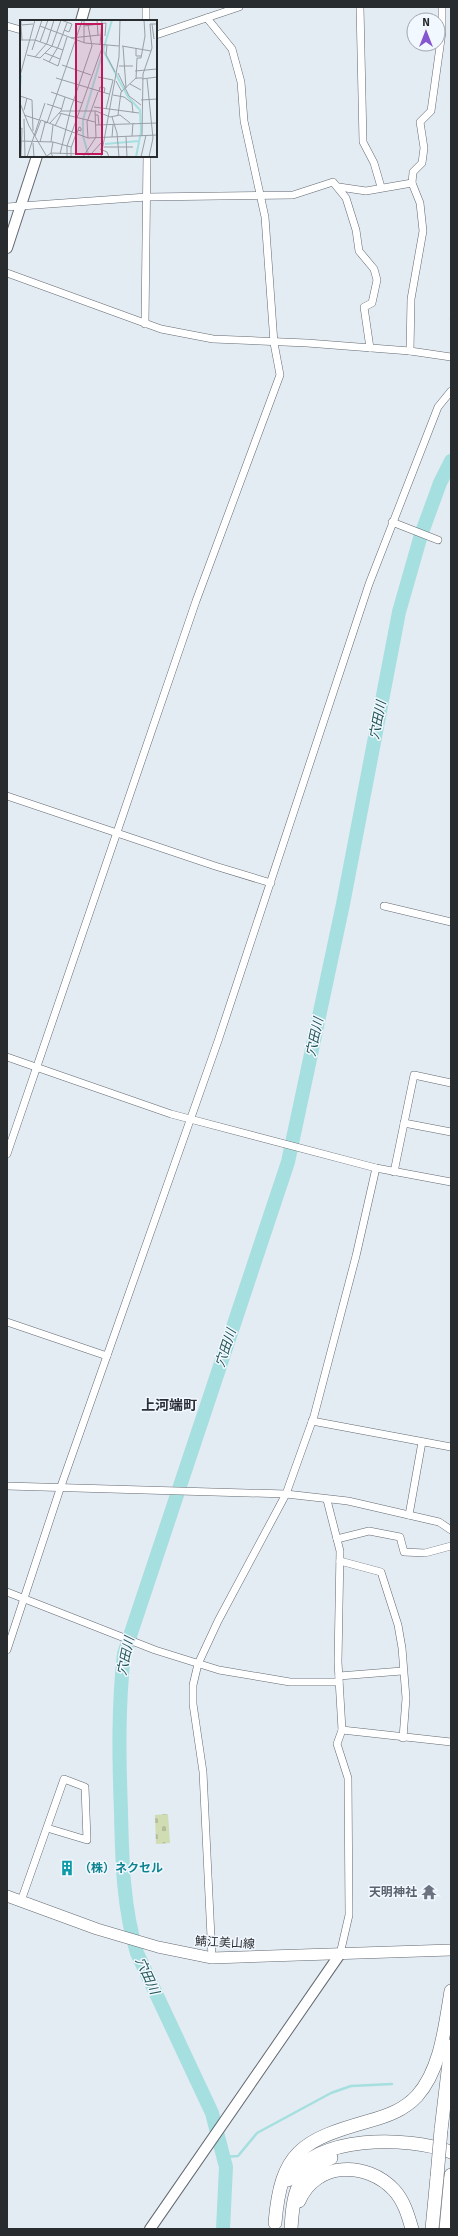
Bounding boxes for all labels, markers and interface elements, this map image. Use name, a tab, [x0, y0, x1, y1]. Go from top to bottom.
north arrow	[406, 12, 446, 52]
text: N	[422, 16, 430, 29]
inset map	[20, 20, 157, 157]
water label: 穴田川	[366, 697, 390, 741]
water label: 穴田川	[303, 1014, 327, 1058]
water label: 穴田川	[212, 1325, 240, 1369]
district label: 上河端町	[141, 1397, 197, 1414]
water label: 穴田川	[114, 1633, 138, 1677]
building icon: （株）ネクセル	[58, 1859, 76, 1877]
place label: （株）ネクセル	[79, 1861, 163, 1876]
temple icon: 天明神社	[420, 1883, 438, 1901]
place label: 天明神社	[369, 1885, 417, 1900]
street label: 鯖江美山線	[195, 1934, 255, 1952]
water label: 穴田川	[132, 1955, 163, 1999]

